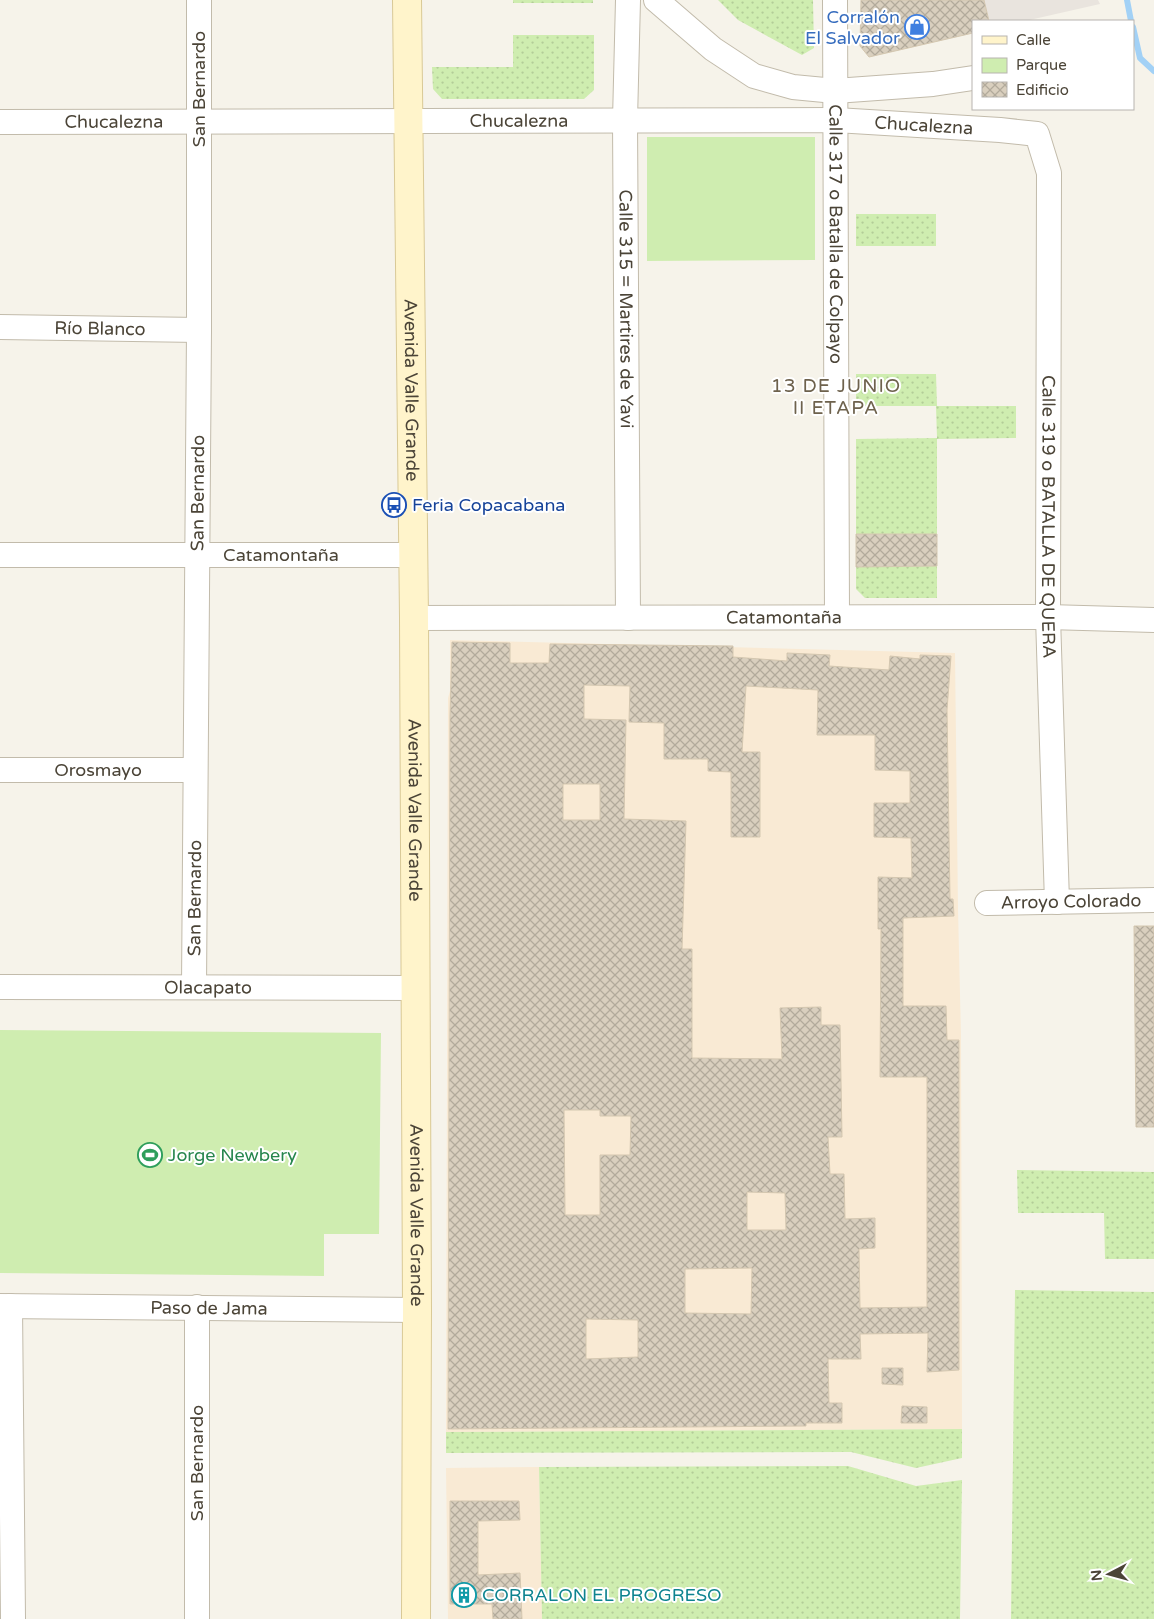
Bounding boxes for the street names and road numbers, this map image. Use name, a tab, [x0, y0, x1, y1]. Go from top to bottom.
street label: San Bernardo	[188, 31, 210, 147]
street label: Calle 317 o Batalla de Colpayo	[824, 104, 847, 364]
street label: Chucalezna	[470, 110, 568, 132]
street label: Chucalezna	[65, 111, 163, 133]
street label: Chucalezna	[874, 111, 974, 139]
street label: Calle 315 = Martires de Yavi	[614, 189, 638, 428]
street label: Avenida Valle Grande	[399, 298, 423, 481]
street label: Río Blanco	[54, 317, 146, 340]
street label: Calle 319 o BATALLA DE QUERA	[1037, 375, 1060, 659]
street label: San Bernardo	[186, 435, 209, 551]
street label: Catamontaña	[223, 544, 339, 566]
street label: Catamontaña	[726, 606, 842, 629]
street label: Avenida Valle Grande	[403, 719, 426, 901]
street label: Orosmayo	[54, 759, 142, 781]
street label: San Bernardo	[183, 840, 206, 956]
street label: Arroyo Colorado	[1000, 889, 1142, 914]
street label: Olacapato	[164, 976, 252, 999]
street label: Avenida Valle Grande	[405, 1124, 428, 1306]
street label: Paso de Jama	[150, 1296, 268, 1320]
street label: San Bernardo	[186, 1405, 208, 1521]

